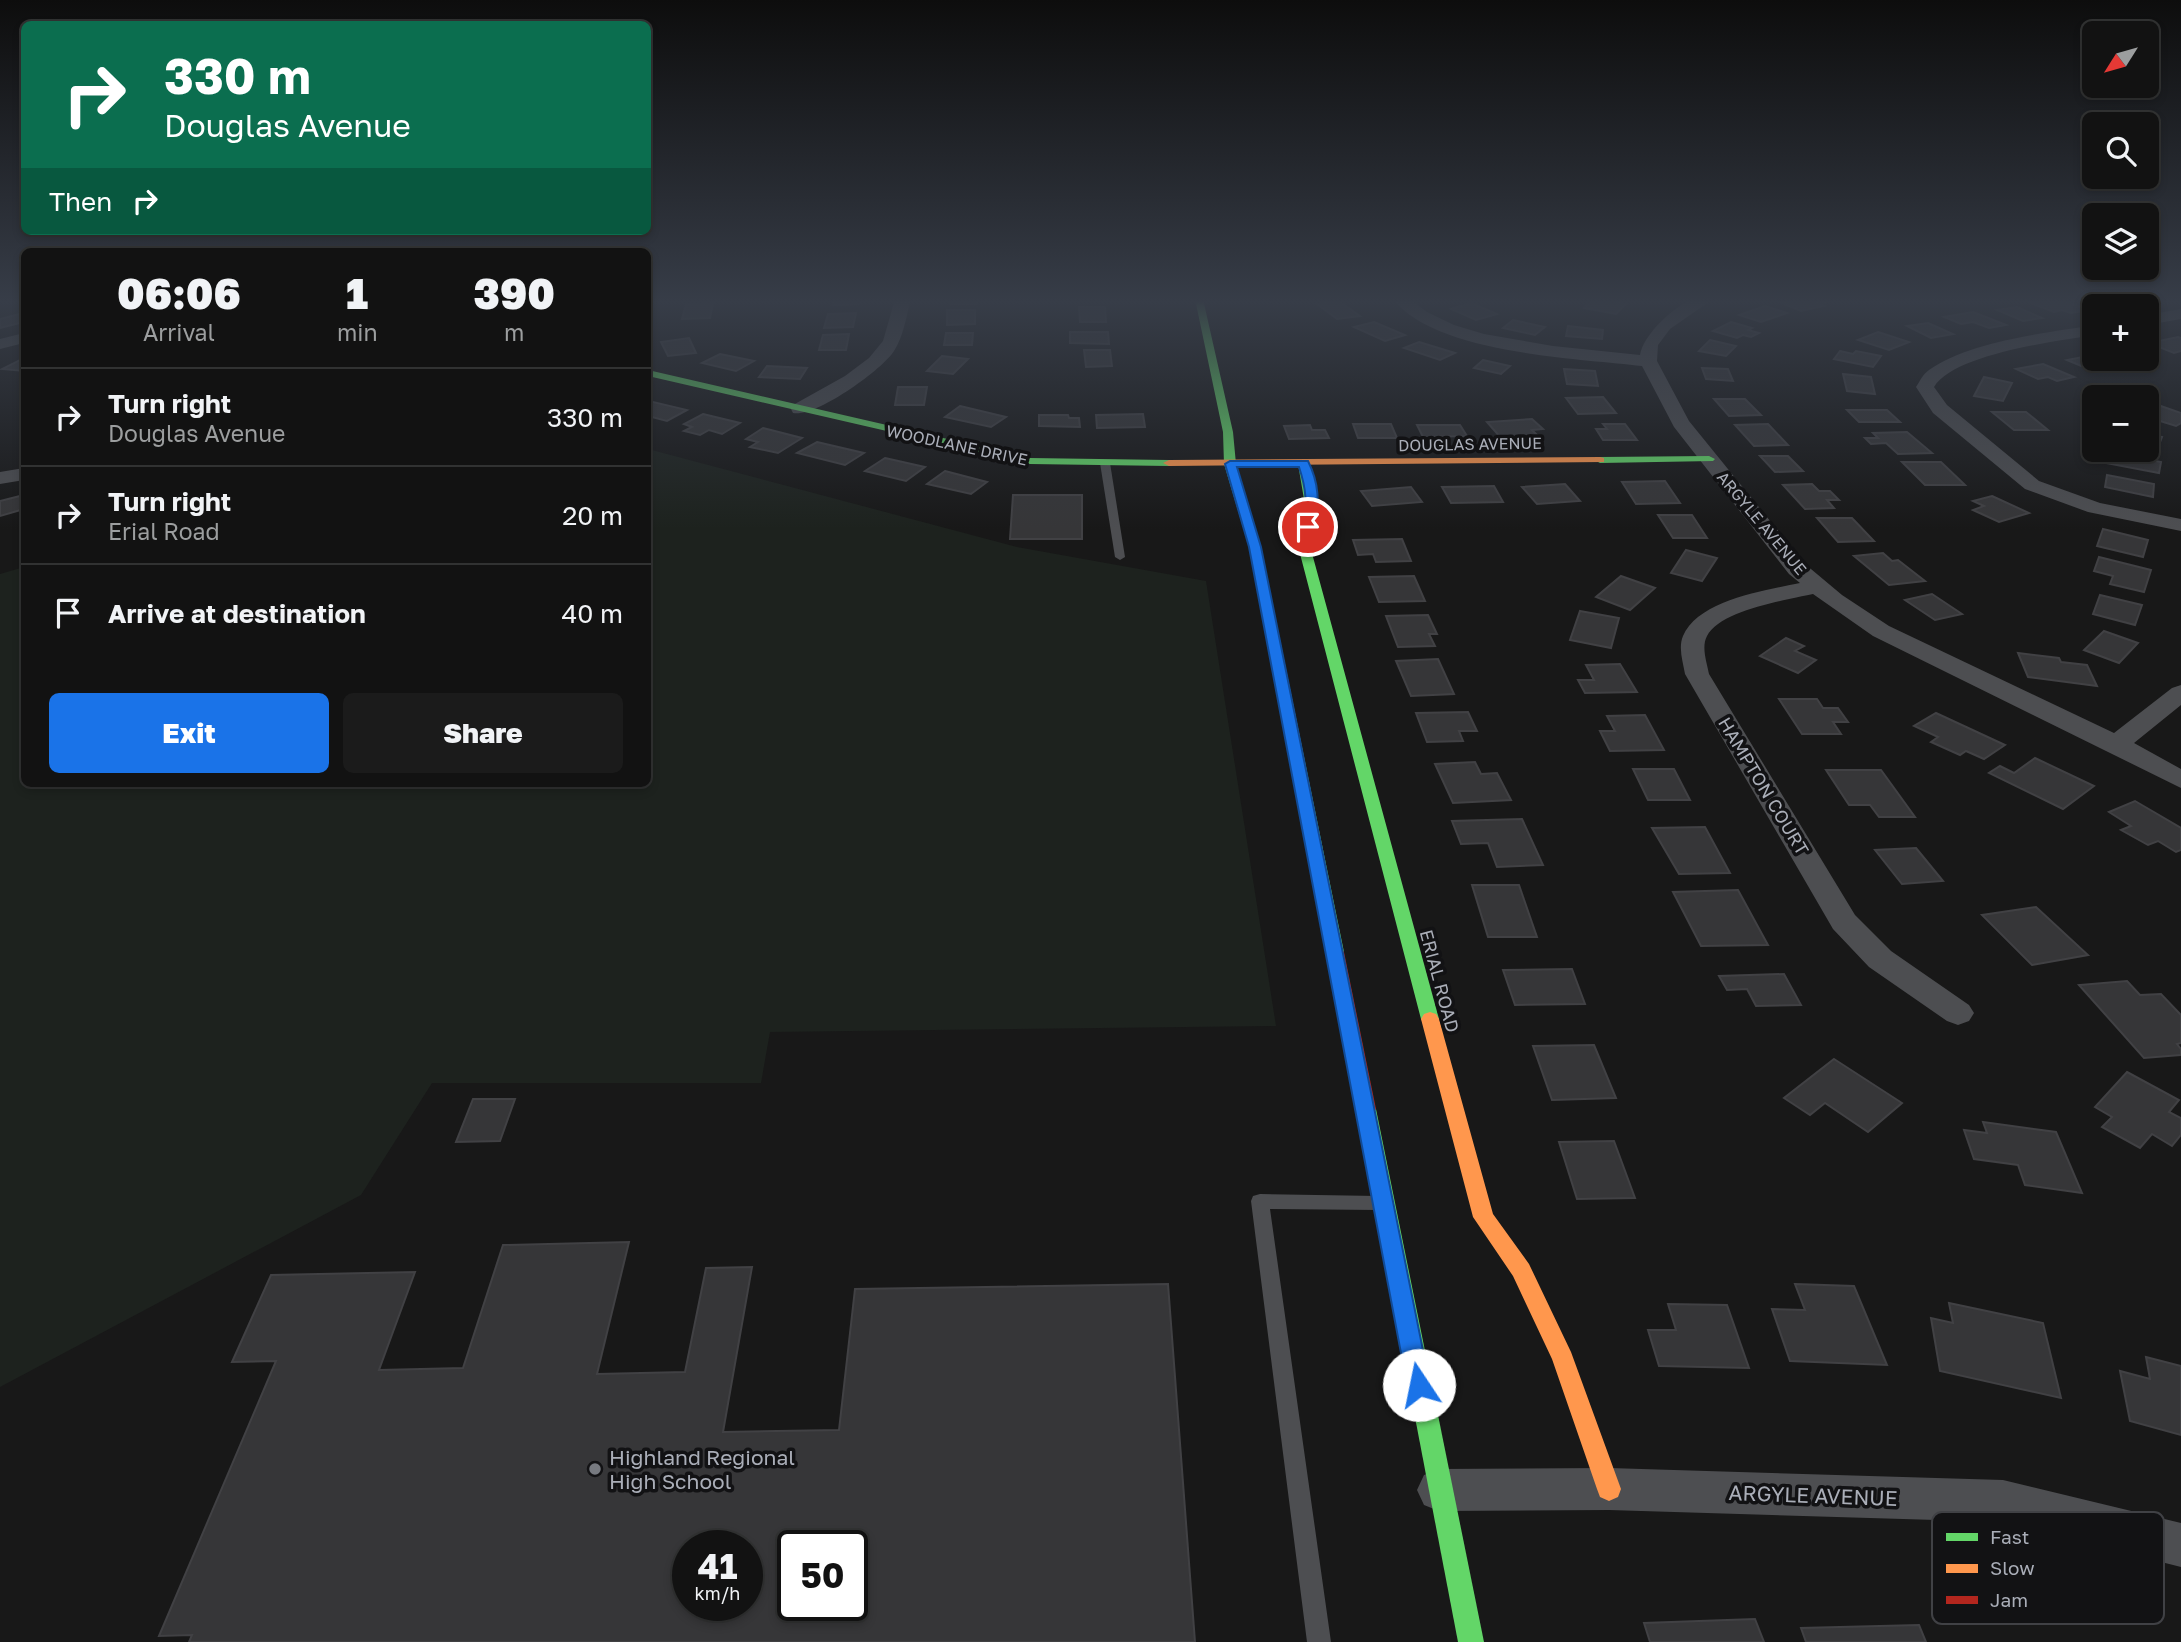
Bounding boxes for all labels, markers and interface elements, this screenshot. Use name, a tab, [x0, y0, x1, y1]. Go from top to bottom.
north arrow	[2082, 21, 2160, 98]
map controls	[2082, 21, 2159, 462]
text: 330 m	[164, 46, 311, 105]
icon: right	[49, 49, 140, 140]
text: Douglas Avenue	[164, 106, 411, 144]
button: search	[2082, 112, 2159, 189]
icon: right	[126, 182, 164, 220]
text: Then	[49, 186, 112, 217]
button: layers	[2082, 203, 2159, 280]
text: 06:06	[117, 268, 241, 318]
text: 1	[346, 268, 368, 318]
text: 390	[474, 268, 555, 318]
button: +	[2082, 294, 2159, 371]
text: Arrival	[143, 318, 215, 346]
text: min	[337, 318, 378, 346]
text: m	[504, 318, 524, 346]
button: −	[2082, 385, 2159, 462]
text: Turn right	[108, 388, 231, 419]
icon: right	[49, 398, 87, 436]
text: 330 m	[547, 402, 623, 433]
text: Douglas Avenue	[108, 419, 285, 447]
street label: WOODLANE DRIVE	[885, 420, 1029, 470]
street label: DOUGLAS AVENUE	[1398, 433, 1542, 455]
street label: ARGYLE AVENUE	[1713, 467, 1811, 579]
text: Turn right	[108, 486, 231, 517]
icon: right	[49, 496, 87, 534]
pin	[1278, 497, 1338, 557]
text: 20 m	[562, 500, 623, 531]
icon: arrive	[1289, 508, 1327, 546]
text: Erial Road	[108, 517, 220, 545]
icon: arrive	[49, 594, 87, 632]
text: Arrive at destination	[108, 598, 366, 629]
text: 40 m	[562, 598, 623, 629]
button: Exit	[49, 693, 329, 773]
button: Share	[343, 693, 623, 773]
street label: HAMPTON COURT	[1714, 713, 1814, 859]
street label: ERIAL ROAD	[1416, 927, 1464, 1035]
position arrow	[1382, 1348, 1456, 1422]
place label: Highland Regional High School	[609, 1444, 795, 1494]
marker: Highland Regional High School	[587, 1461, 603, 1477]
street label: ARGYLE AVENUE	[1728, 1479, 1898, 1511]
legend	[1932, 1512, 2164, 1624]
text: Fast	[1990, 1525, 2029, 1548]
speed limit sign: 50	[777, 1530, 868, 1621]
text: 41	[698, 1545, 737, 1587]
text: Slow	[1990, 1556, 2035, 1579]
text: km/h	[695, 1582, 740, 1604]
text: Jam	[1990, 1588, 2028, 1611]

